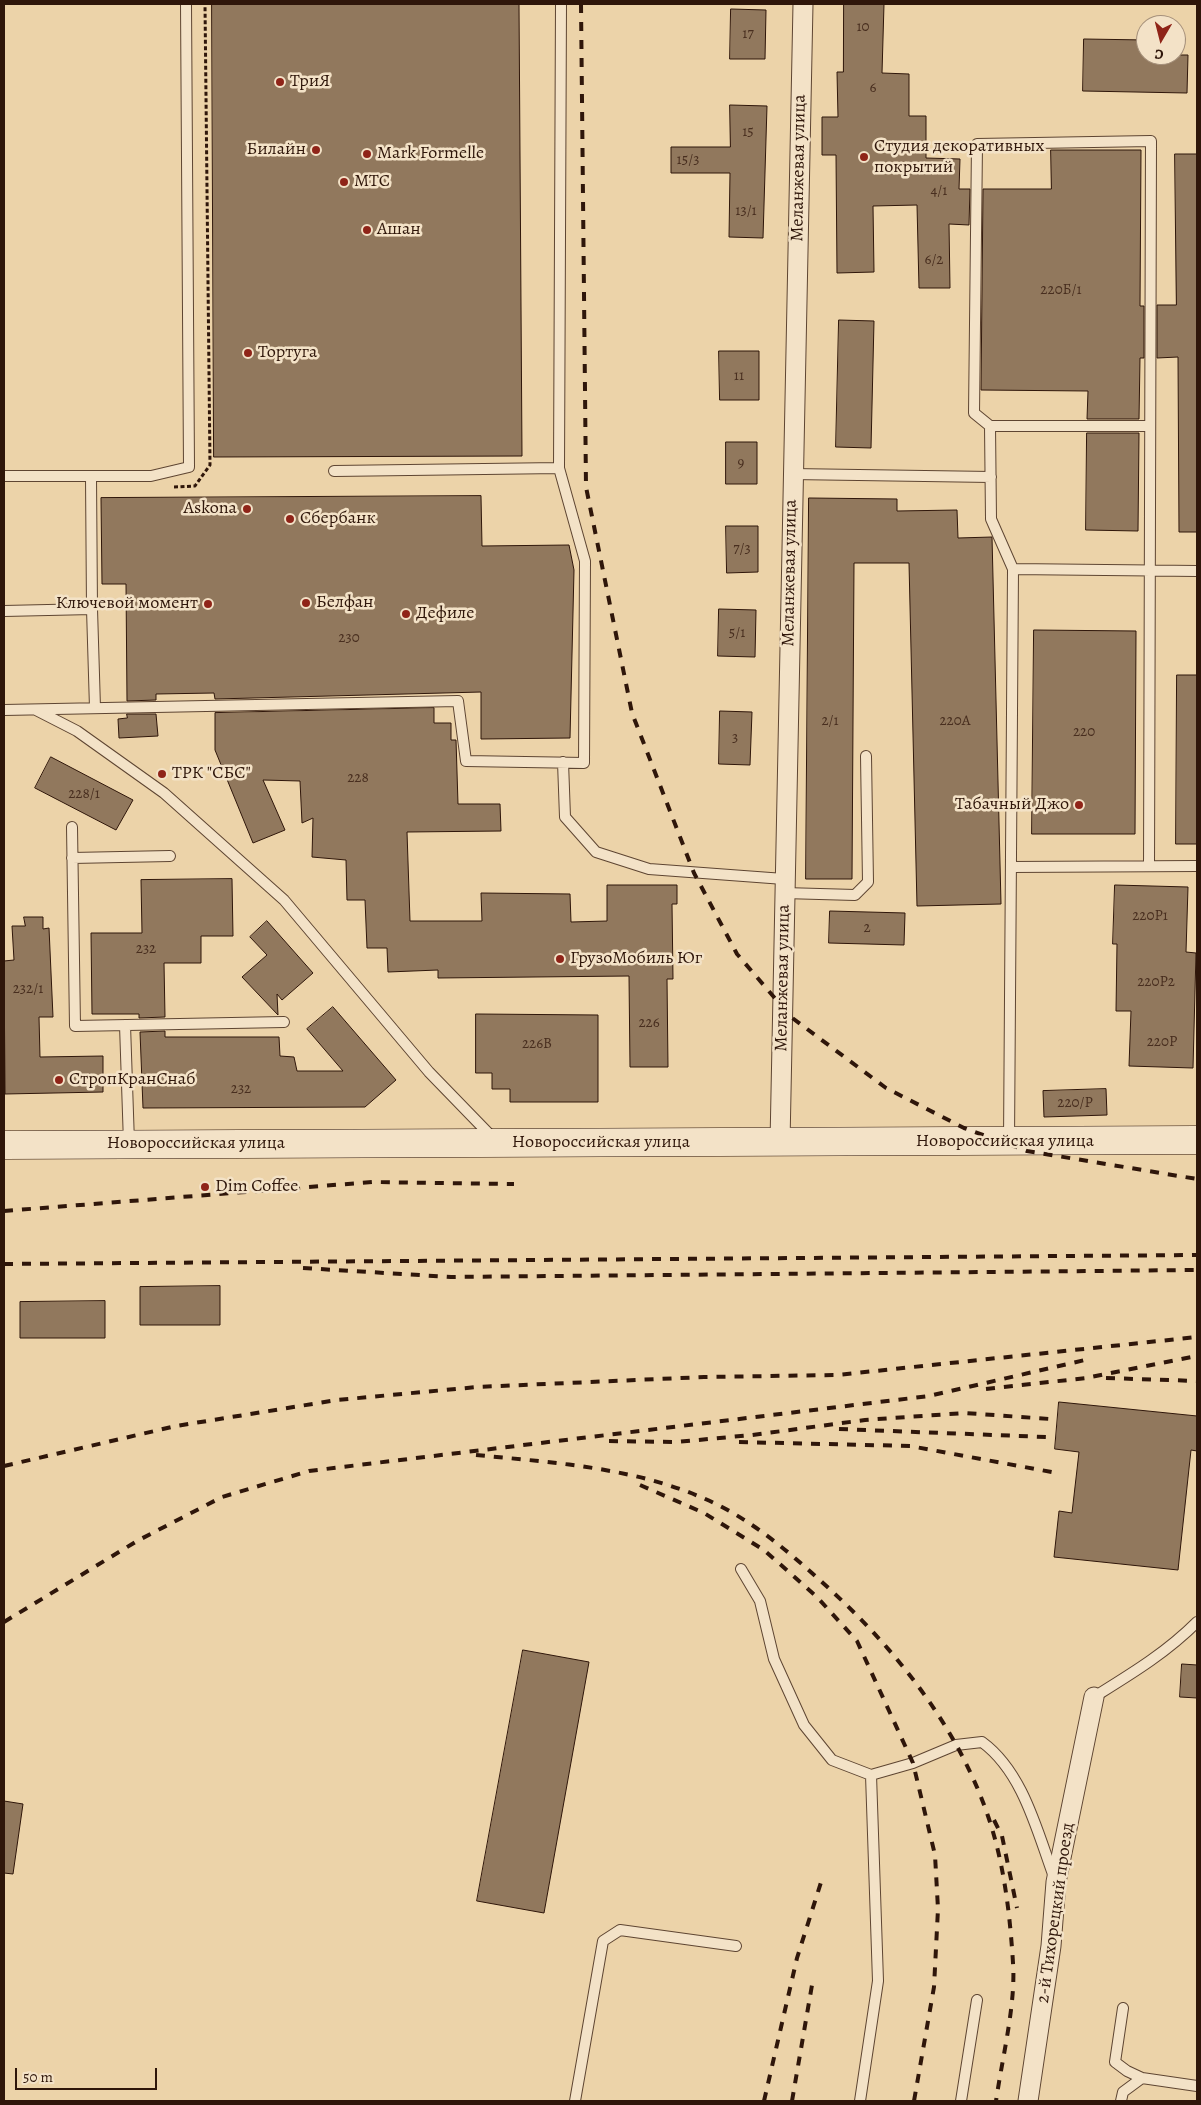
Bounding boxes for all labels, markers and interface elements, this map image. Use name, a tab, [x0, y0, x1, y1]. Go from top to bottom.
north arrow	[1136, 15, 1186, 65]
house number: 10	[856, 18, 870, 36]
house number: 17	[742, 25, 754, 43]
text: С	[1153, 44, 1165, 64]
place label: ТриЯ	[290, 71, 330, 93]
marker: ТриЯ	[274, 76, 286, 88]
house number: 6	[870, 79, 876, 97]
street label: Меланжевая улица	[787, 94, 811, 242]
house number: 15	[742, 123, 754, 141]
place label: Студия декоративных покрытий	[874, 136, 1044, 178]
place label: Билайн	[246, 139, 306, 161]
place label: Mark Formelle	[377, 143, 484, 165]
marker: Билайн	[310, 144, 322, 156]
marker: Mark Formelle	[361, 148, 373, 160]
house number: 15/3	[677, 151, 699, 169]
marker: Студия декоративных покрытий	[858, 151, 870, 163]
place label: МТС	[354, 171, 390, 193]
marker: МТС	[338, 176, 350, 188]
house number: 4/1	[931, 182, 947, 200]
house number: 13/1	[735, 202, 757, 220]
place label: Ашан	[377, 219, 421, 241]
marker: Ашан	[361, 224, 373, 236]
house number: 6/2	[925, 251, 943, 269]
house number: 220Б/1	[1040, 281, 1082, 299]
place label: Тортуга	[258, 342, 317, 364]
marker: Тортуга	[242, 347, 254, 359]
house number: 11	[734, 367, 744, 385]
house number: 9	[738, 454, 744, 472]
place label: Askona	[183, 498, 237, 520]
street label: Меланжевая улица	[778, 499, 802, 647]
marker: Askona	[241, 503, 253, 515]
place label: Сбербанк	[300, 508, 376, 530]
marker: Сбербанк	[284, 513, 296, 525]
house number: 7/3	[733, 540, 751, 558]
place label: Белфан	[316, 592, 374, 614]
place label: Ключевой момент	[56, 593, 198, 615]
marker: Белфан	[300, 597, 312, 609]
marker: Ключевой момент	[202, 598, 214, 610]
place label: Дефиле	[416, 603, 474, 625]
marker: Дефиле	[400, 608, 412, 620]
house number: 5/1	[729, 624, 745, 642]
house number: 230	[338, 629, 360, 647]
house number: 2/1	[821, 712, 839, 730]
house number: 220А	[939, 712, 971, 730]
house number: 220	[1073, 723, 1095, 741]
house number: 3	[732, 729, 738, 747]
place label: ТРК "СБС"	[172, 763, 251, 785]
marker: ТРК "СБС"	[156, 768, 168, 780]
house number: 228	[347, 769, 369, 787]
house number: 228/1	[68, 785, 100, 803]
place label: Табачный Джо	[955, 794, 1069, 816]
marker: Табачный Джо	[1073, 799, 1085, 811]
street label: Меланжевая улица	[771, 904, 795, 1052]
house number: 220Р1	[1132, 907, 1168, 925]
house number: 2	[863, 919, 871, 937]
house number: 232	[136, 940, 156, 958]
place label: ГрузоМобиль Юг	[570, 948, 702, 970]
marker: ГрузоМобиль Юг	[554, 953, 566, 965]
house number: 220Р2	[1137, 973, 1175, 991]
house number: 232/1	[13, 980, 43, 998]
house number: 226	[638, 1014, 660, 1032]
house number: 220Р	[1147, 1033, 1177, 1051]
house number: 226В	[522, 1035, 552, 1053]
place label: СтропКранСнаб	[69, 1069, 196, 1091]
marker: СтропКранСнаб	[53, 1074, 65, 1086]
house number: 232	[231, 1080, 251, 1098]
house number: 220/Р	[1057, 1094, 1093, 1112]
street label: Новороссийская улица	[916, 1131, 1094, 1153]
street label: Новороссийская улица	[512, 1132, 690, 1154]
street label: Новороссийская улица	[107, 1133, 285, 1155]
place label: Dim Coffee	[215, 1176, 298, 1198]
marker: Dim Coffee	[199, 1181, 211, 1193]
street label: 2-й Тихорецкий проезд	[1033, 1821, 1079, 2005]
scale bar	[18, 2058, 160, 2090]
text: 50 m	[23, 2067, 53, 2087]

